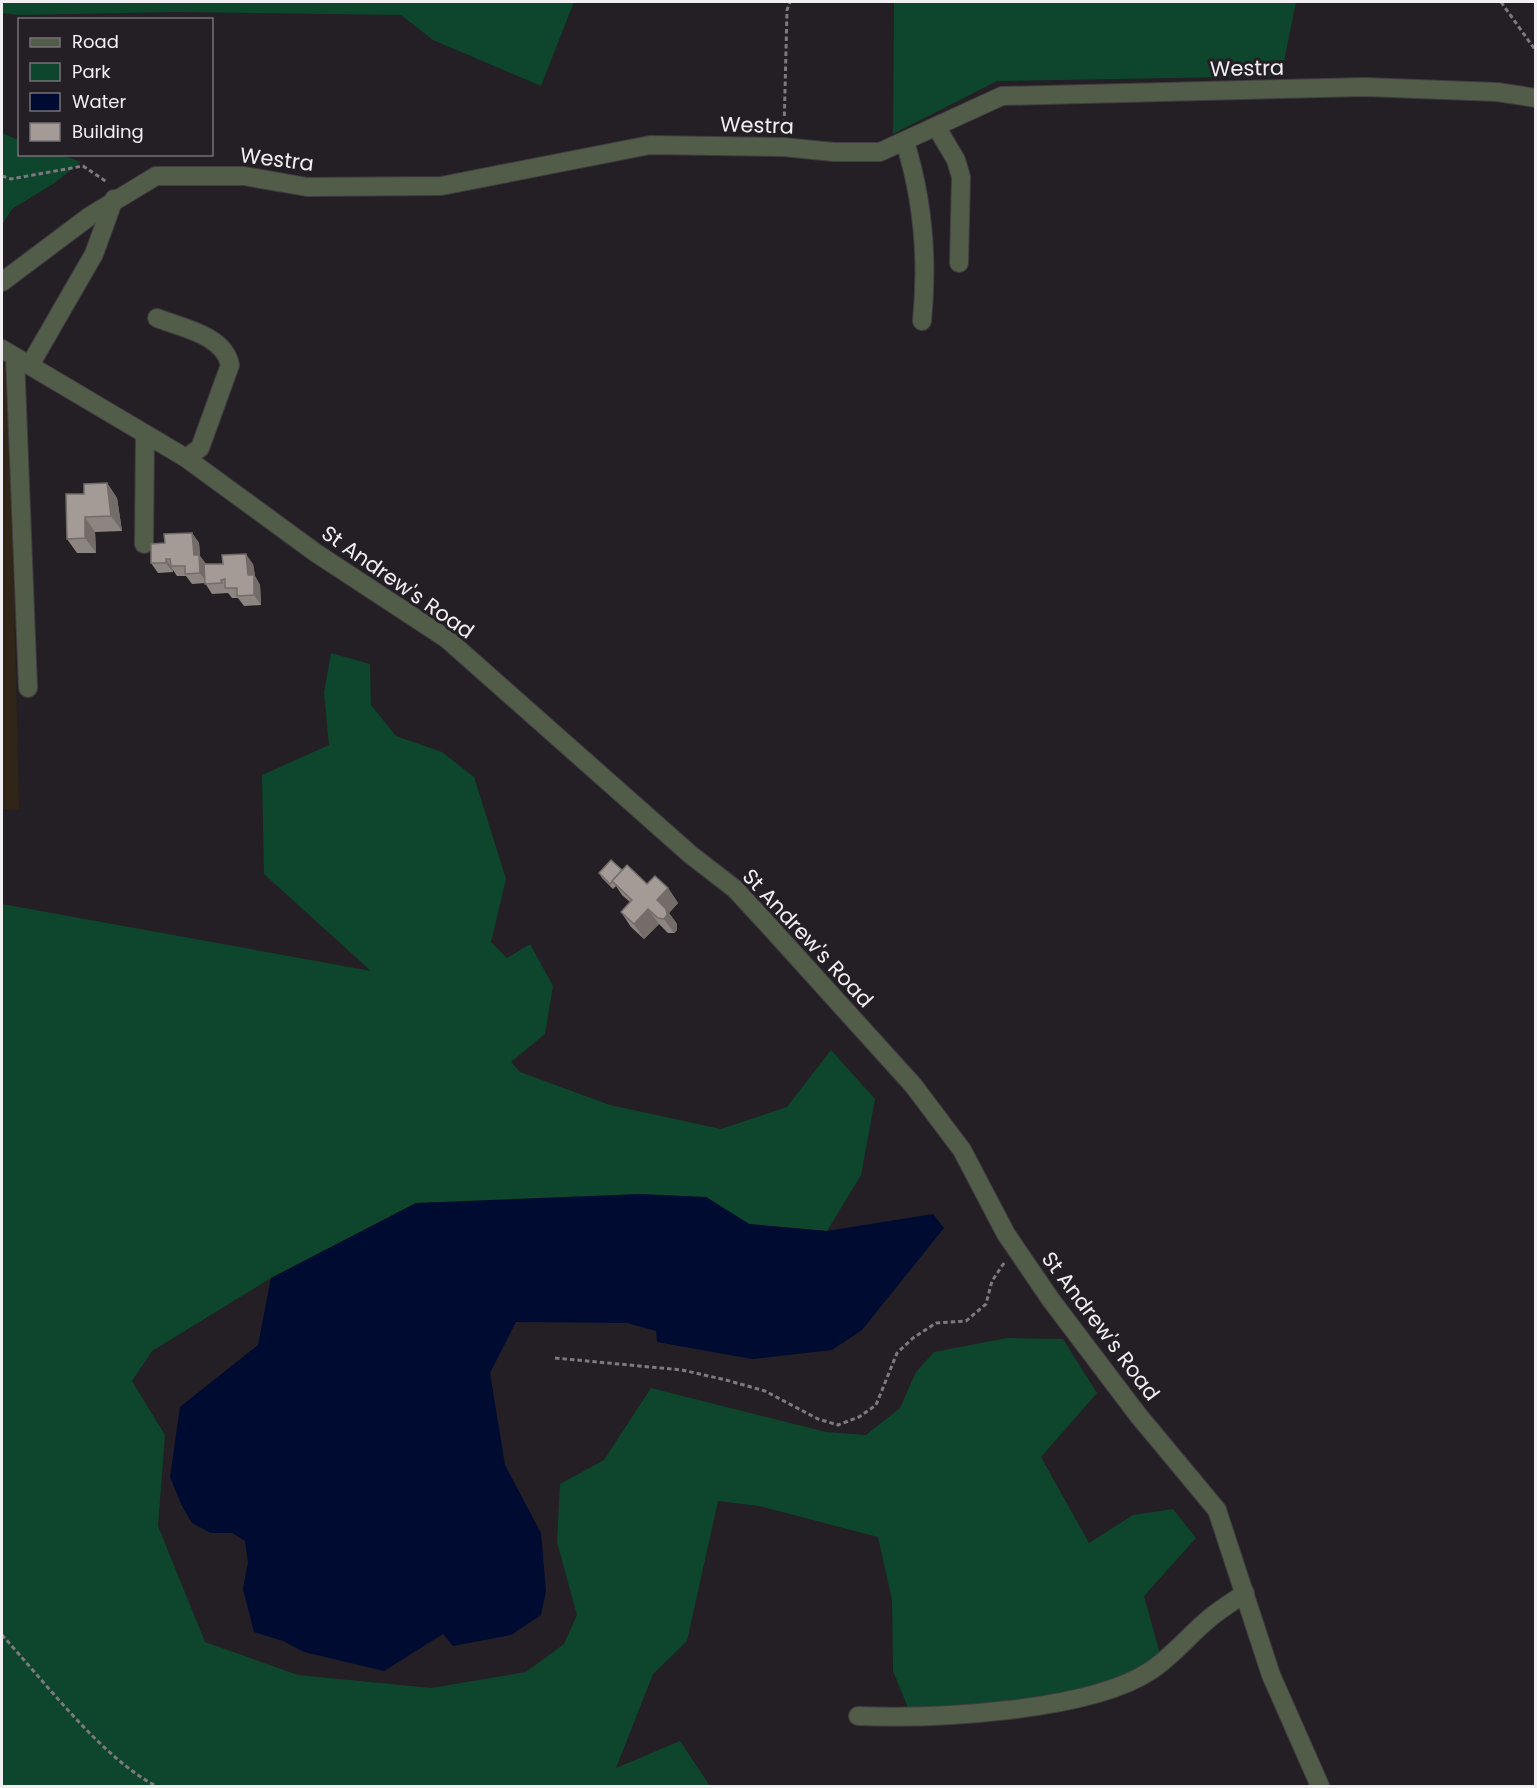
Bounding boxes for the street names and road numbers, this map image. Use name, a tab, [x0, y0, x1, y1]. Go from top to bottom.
street label: Westra	[1210, 53, 1284, 83]
street label: Westra	[719, 109, 795, 141]
street label: Westra	[238, 140, 316, 178]
street label: St Andrew's Road	[316, 519, 480, 645]
street label: St Andrew's Road	[736, 862, 880, 1014]
street label: St Andrew's Road	[1035, 1245, 1167, 1407]

